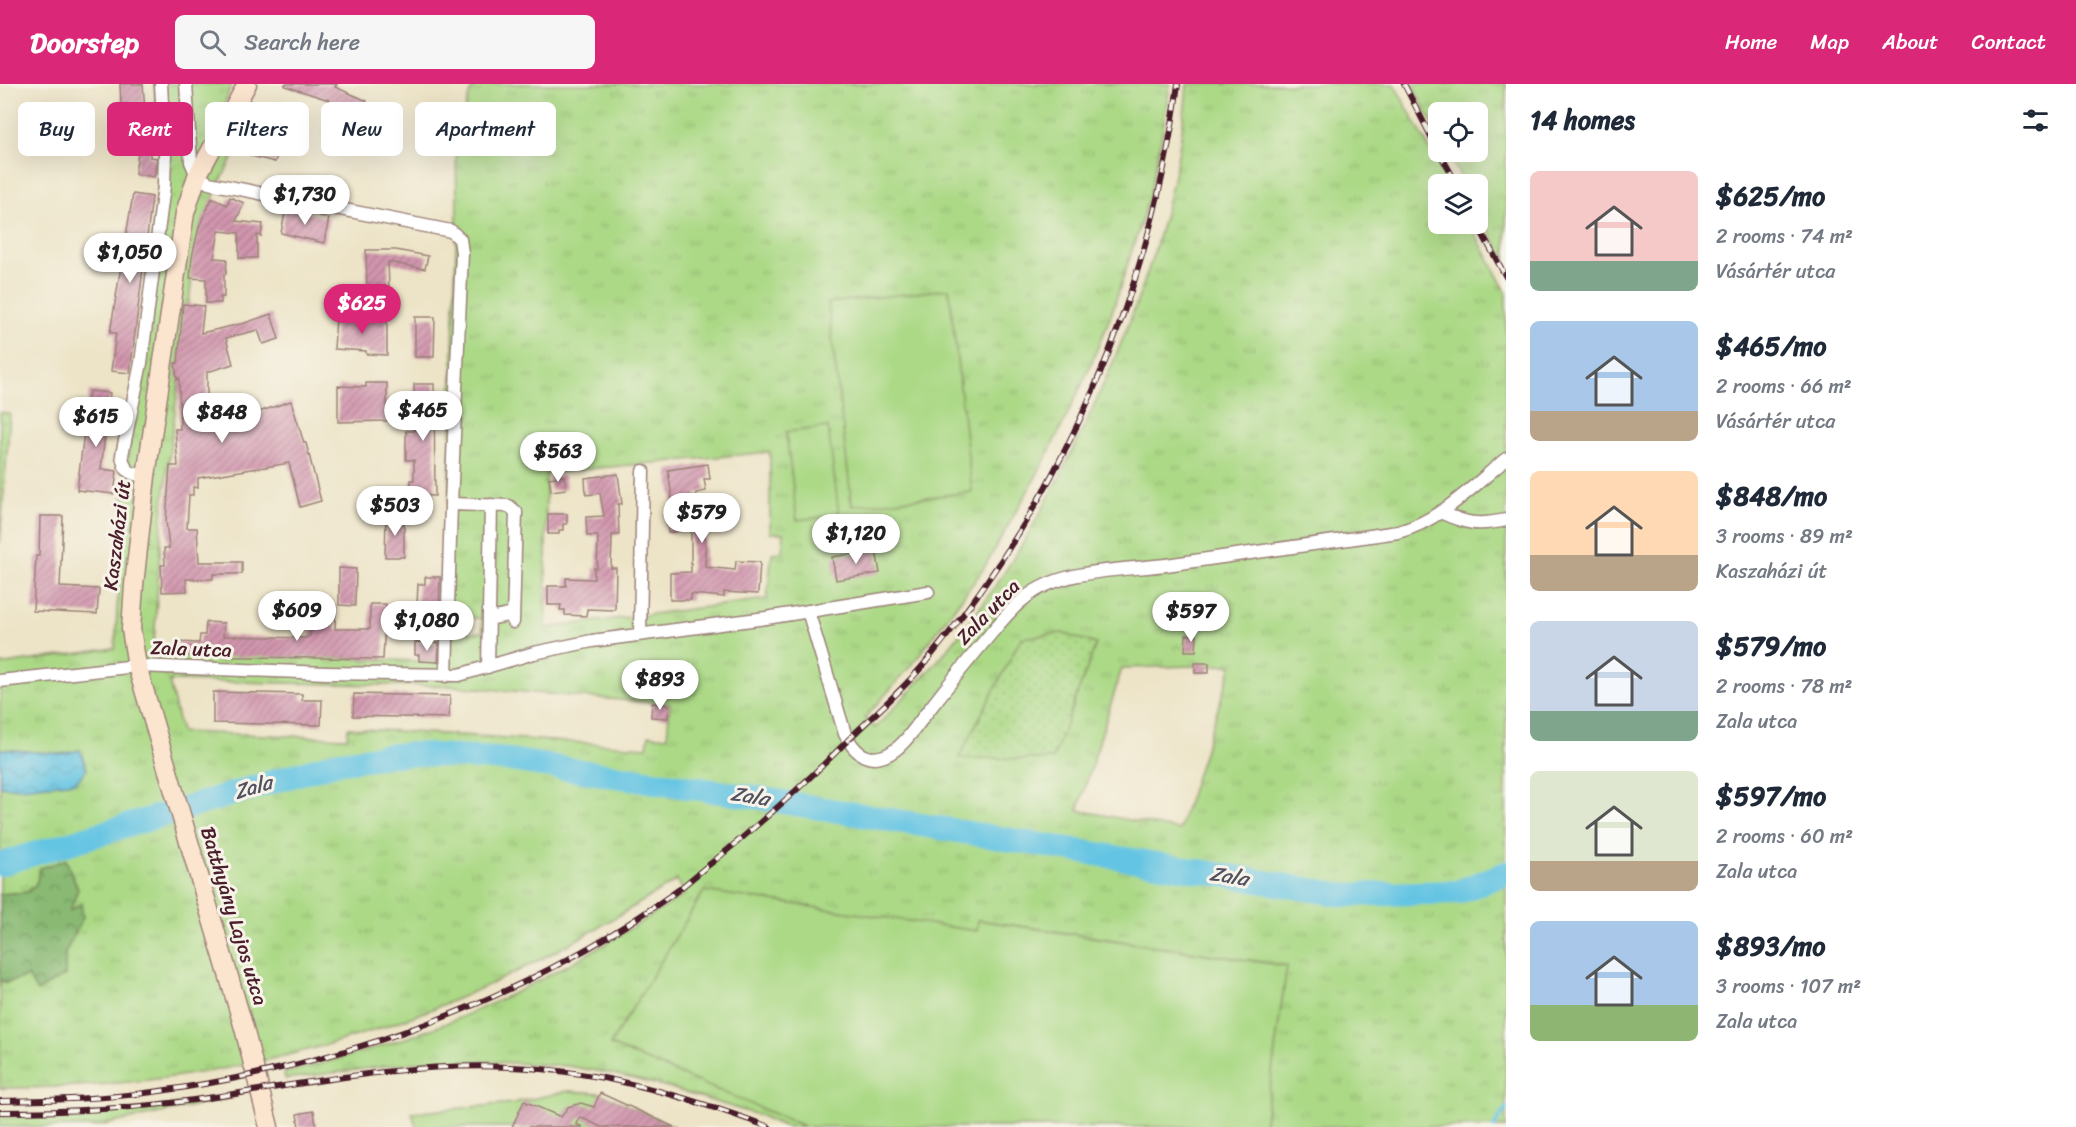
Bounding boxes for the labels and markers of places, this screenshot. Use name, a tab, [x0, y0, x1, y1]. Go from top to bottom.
pin: $1,730	[256, 175, 354, 226]
pin: $1,050	[81, 233, 179, 284]
pin: $625	[326, 284, 398, 335]
pin: $465	[387, 391, 459, 442]
pin: $848	[186, 393, 258, 444]
pin: $615	[60, 397, 132, 448]
pin: $563	[522, 432, 594, 483]
pin: $503	[359, 486, 431, 537]
pin: $579	[666, 493, 738, 544]
pin: $1,120	[807, 514, 905, 565]
pin: $609	[261, 591, 333, 642]
pin: $597	[1155, 592, 1227, 643]
pin: $1,080	[378, 601, 476, 652]
pin: $893	[624, 660, 696, 711]

